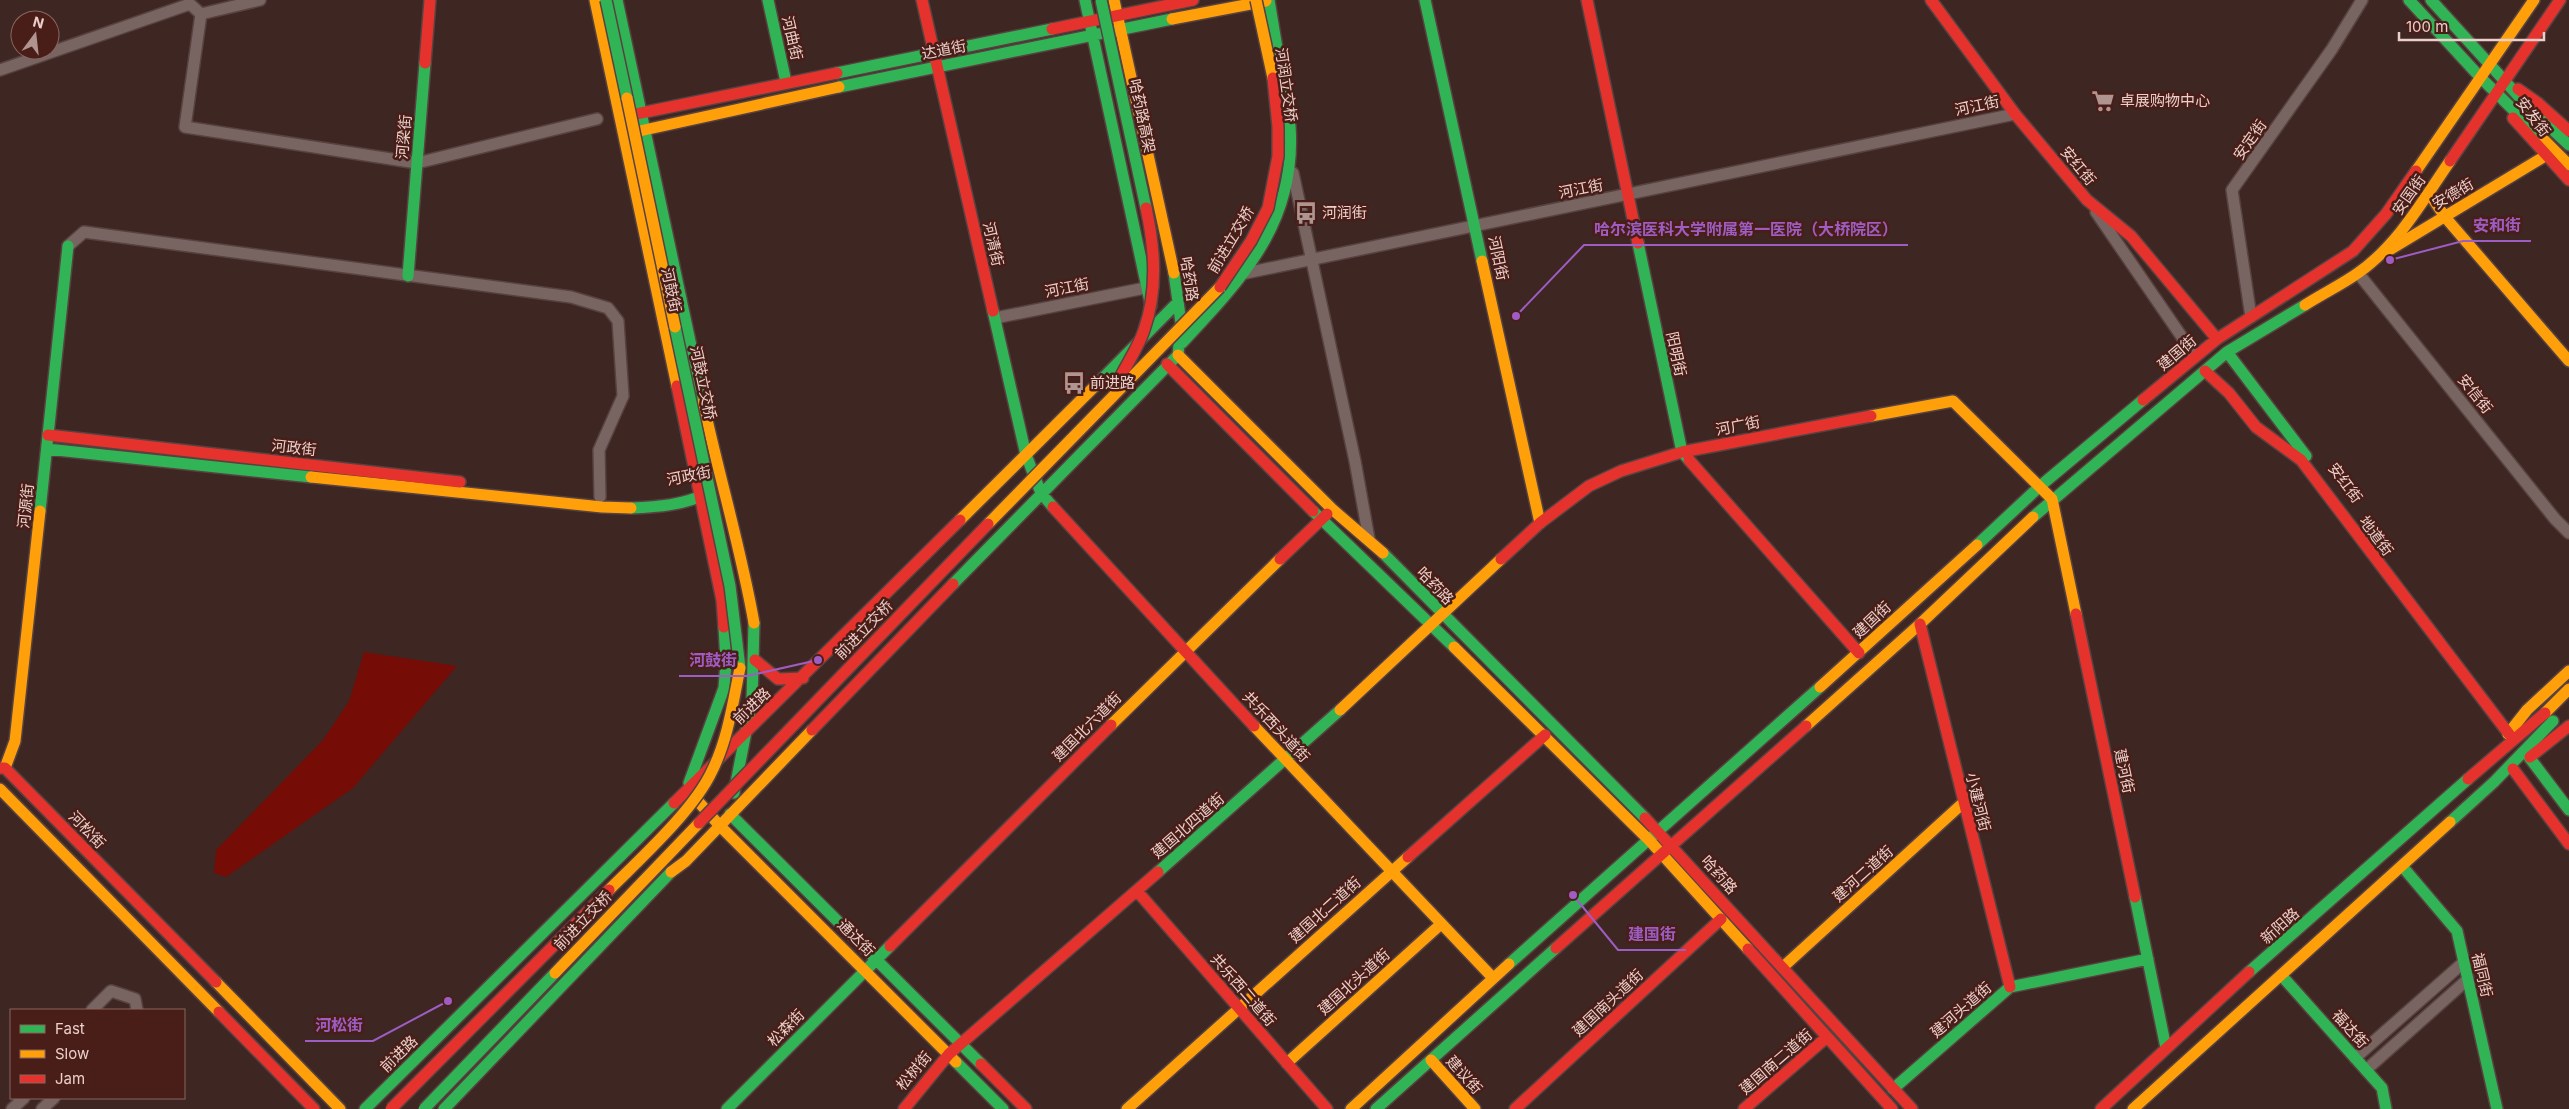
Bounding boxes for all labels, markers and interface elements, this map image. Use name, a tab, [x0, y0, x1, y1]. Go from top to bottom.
north arrow	[10, 10, 60, 60]
scale bar	[2399, 10, 2544, 42]
text: N	[31, 12, 46, 32]
street label: 河曲街	[778, 14, 807, 62]
text: 100 m	[2406, 17, 2448, 36]
street label: 达道街	[920, 36, 968, 63]
street label: 河润立交桥	[1272, 46, 1301, 123]
street label: 哈药路高架	[1125, 77, 1160, 155]
supermarket icon: 卓展购物中心	[2090, 88, 2116, 114]
place label: 卓展购物中心	[2120, 91, 2210, 110]
street label: 河江街	[1953, 92, 2001, 119]
street label: 安发街	[2512, 93, 2555, 140]
street label: 河梁街	[392, 114, 415, 160]
street label: 安定街	[2229, 116, 2270, 164]
street label: 安红街	[2057, 142, 2100, 189]
street label: 安国街	[2388, 171, 2429, 219]
street label: 安德街	[2429, 174, 2477, 213]
street label: 河江街	[1557, 175, 1605, 202]
bus stop icon: 河润街	[1293, 200, 1319, 226]
street label: 前进立交桥	[1203, 203, 1258, 277]
place label: 河润街	[1322, 203, 1367, 222]
callout: 安和街	[2463, 210, 2531, 241]
callout: 哈尔滨医科大学附属第一医院（大桥院区）	[1584, 214, 1908, 245]
text: 安和街	[2473, 215, 2521, 235]
text: 哈尔滨医科大学附属第一医院（大桥院区）	[1594, 219, 1898, 239]
street label: 河清街	[979, 220, 1008, 268]
street label: 河阳街	[1485, 234, 1512, 282]
street label: 哈药路	[1177, 255, 1202, 303]
street label: 河鼓街	[658, 266, 685, 314]
street label: 河江街	[1043, 274, 1091, 301]
street label: 阳明街	[1663, 330, 1690, 378]
street label: 建国街	[2153, 331, 2200, 374]
street label: 河鼓立交桥	[686, 344, 721, 422]
bus stop icon: 前进路	[1061, 370, 1087, 396]
street label: 安信街	[2454, 370, 2497, 417]
place label: 前进路	[1090, 373, 1135, 392]
street label: 河广街	[1714, 412, 1762, 439]
street label: 河政街	[271, 436, 317, 459]
street label: 安红街	[2324, 459, 2367, 506]
street label: 河政街	[665, 462, 713, 489]
street label: 河源街	[14, 483, 37, 529]
street label: 地道街	[2355, 512, 2398, 559]
street label: 哈药路	[1413, 563, 1458, 608]
street label: 前进立交桥	[831, 596, 897, 663]
street label: 建国街	[1849, 597, 1895, 642]
callout: 河鼓街	[679, 645, 747, 676]
text: 河鼓街	[689, 650, 737, 670]
street label: 前进路	[729, 683, 774, 728]
street label: 共乐西头道街	[1239, 687, 1314, 766]
street label: 建国北六道街	[1048, 688, 1125, 765]
street label: 建河街	[2111, 747, 2138, 795]
street label: 小建河街	[1962, 770, 1995, 833]
street label: 建国北四道街	[1147, 789, 1228, 862]
street label: 河松街	[65, 807, 110, 852]
street label: 建河二道街	[1828, 841, 1897, 906]
street label: 哈药路	[1697, 852, 1741, 898]
street label: 建国北二道街	[1285, 872, 1364, 947]
street label: 前进立交桥	[550, 887, 616, 954]
street label: 新阳路	[2257, 904, 2303, 948]
street label: 通达街	[834, 915, 879, 960]
callout: 建国街	[1618, 919, 1686, 950]
text: 建国街	[1628, 924, 1676, 944]
street label: 建国北头道街	[1314, 944, 1393, 1019]
street label: 共乐西二道街	[1207, 949, 1280, 1030]
street label: 福同街	[2468, 951, 2497, 999]
street label: 建国南头道街	[1568, 965, 1647, 1040]
street label: 建河头道街	[1926, 978, 1995, 1041]
street label: 松森街	[763, 1005, 808, 1050]
street label: 福达街	[2328, 1006, 2372, 1052]
legend	[10, 1009, 185, 1099]
callout: 河松街	[305, 1010, 373, 1041]
text: 河松街	[315, 1015, 363, 1035]
text: Fast	[55, 1019, 85, 1038]
street label: 建国南二道街	[1735, 1025, 1816, 1098]
street label: 前进路	[376, 1031, 421, 1076]
text: Slow	[55, 1044, 89, 1063]
street label: 松树街	[892, 1047, 935, 1094]
street label: 建议街	[1442, 1052, 1486, 1098]
text: Jam	[55, 1069, 85, 1088]

